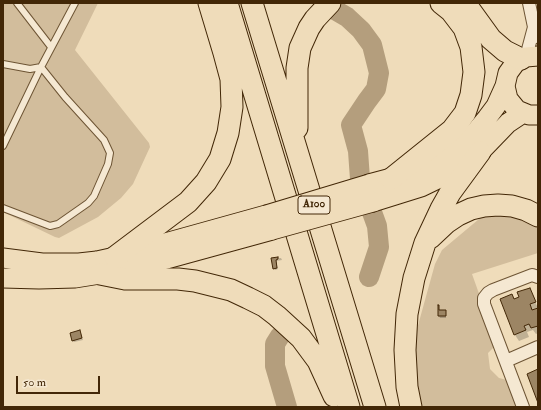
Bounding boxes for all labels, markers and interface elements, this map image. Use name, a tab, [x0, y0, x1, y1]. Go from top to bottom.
road number: A100	[298, 196, 330, 214]
scale bar	[18, 368, 102, 394]
text: 50 m	[23, 375, 46, 390]

